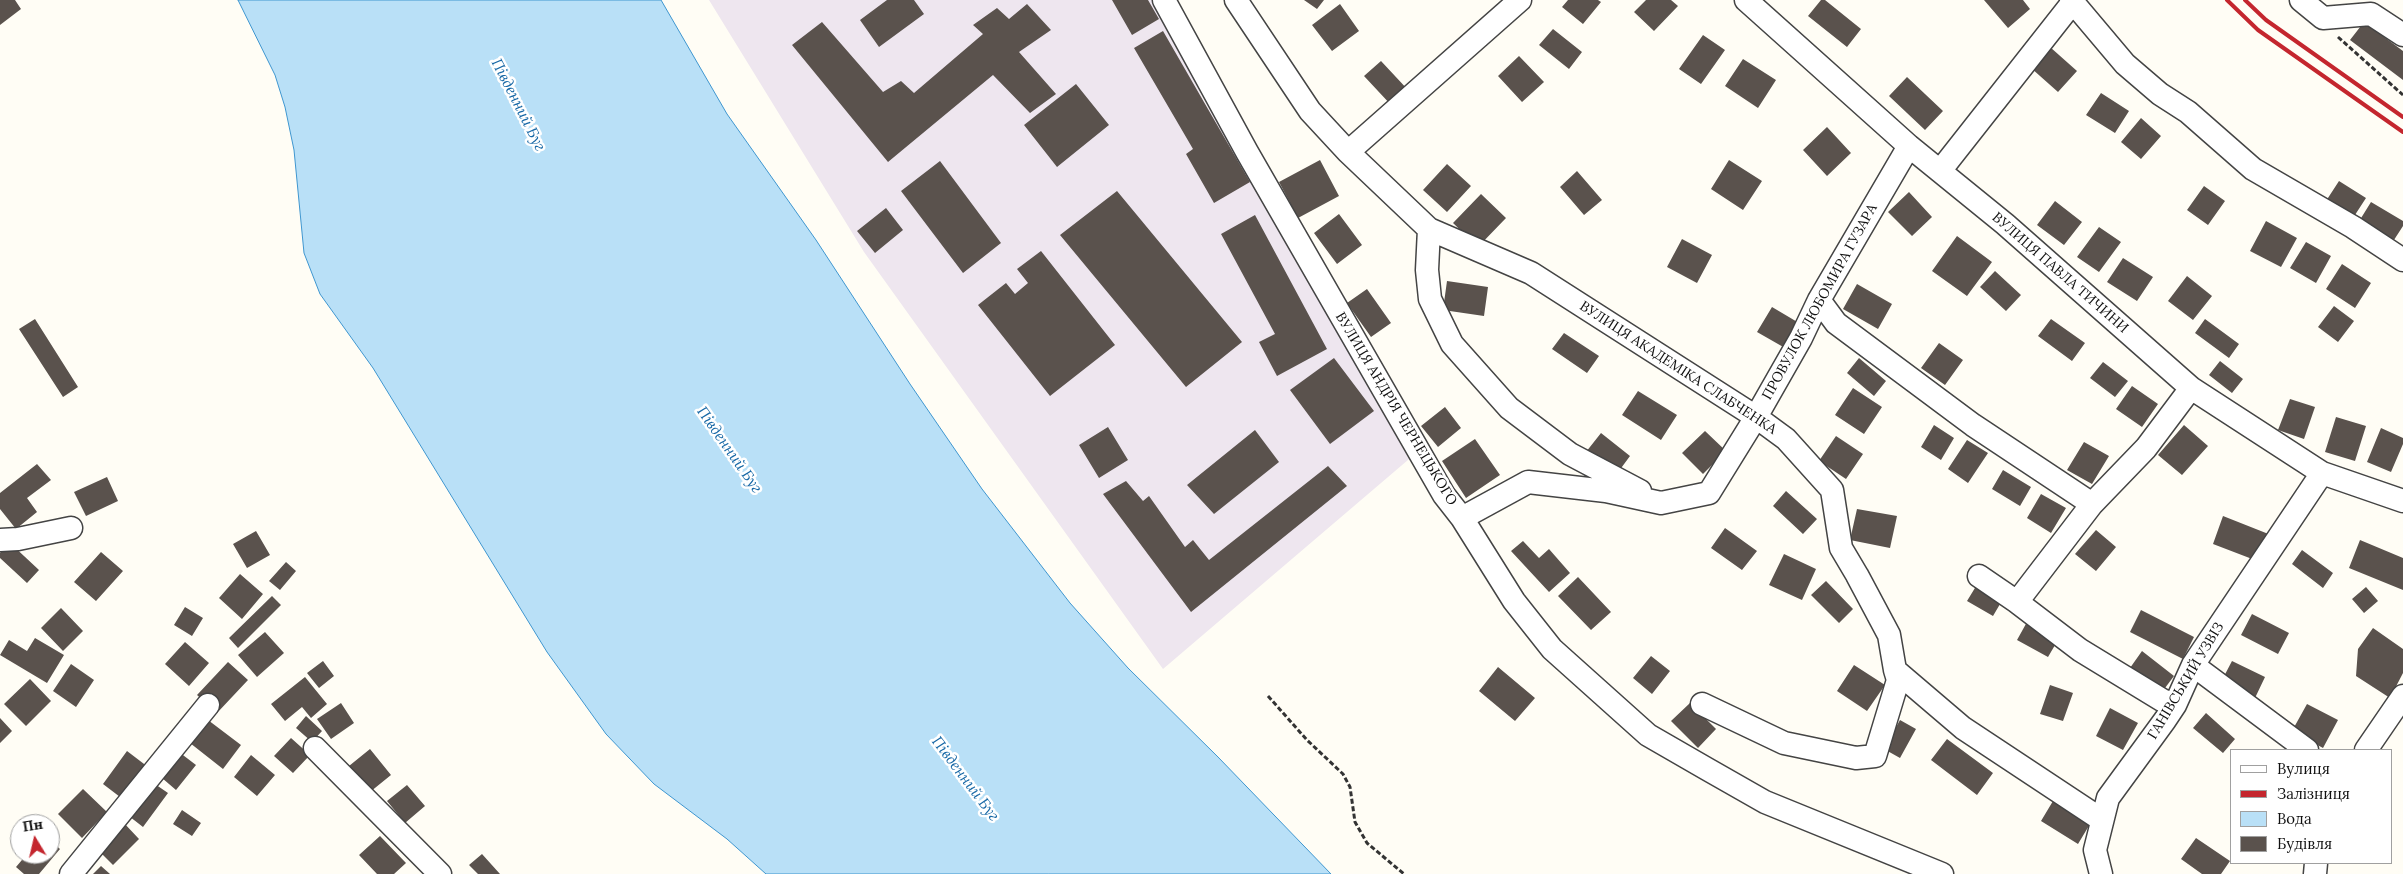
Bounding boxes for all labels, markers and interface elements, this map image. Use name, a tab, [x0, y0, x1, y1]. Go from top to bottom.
water label: Південний Буг	[487, 56, 549, 154]
street label: ПРОВУЛОК ЛЮБОМИРА ГУЗАРА	[1759, 201, 1881, 403]
street label: ВУЛИЦЯ ПАВЛА ТИЧИНИ	[1988, 209, 2132, 337]
street label: ВУЛИЦЯ АКАДЕМІКА СЛАБЧЕНКА	[1576, 298, 1780, 438]
street label: ВУЛИЦЯ АНДРІЯ ЧЕРНЕЦЬКОГО	[1332, 309, 1460, 509]
water label: Південний Буг	[693, 403, 765, 497]
street label: ГАНІВСЬКИЙ УЗВІЗ	[2144, 619, 2228, 743]
water label: Південний Буг	[927, 733, 1003, 825]
legend	[2230, 749, 2393, 864]
text: Вулиця	[2277, 759, 2330, 778]
text: Залізниця	[2277, 784, 2350, 803]
text: Вода	[2277, 809, 2312, 828]
north arrow	[10, 814, 60, 864]
text: Пн	[21, 815, 44, 836]
text: Будівля	[2277, 834, 2332, 853]

